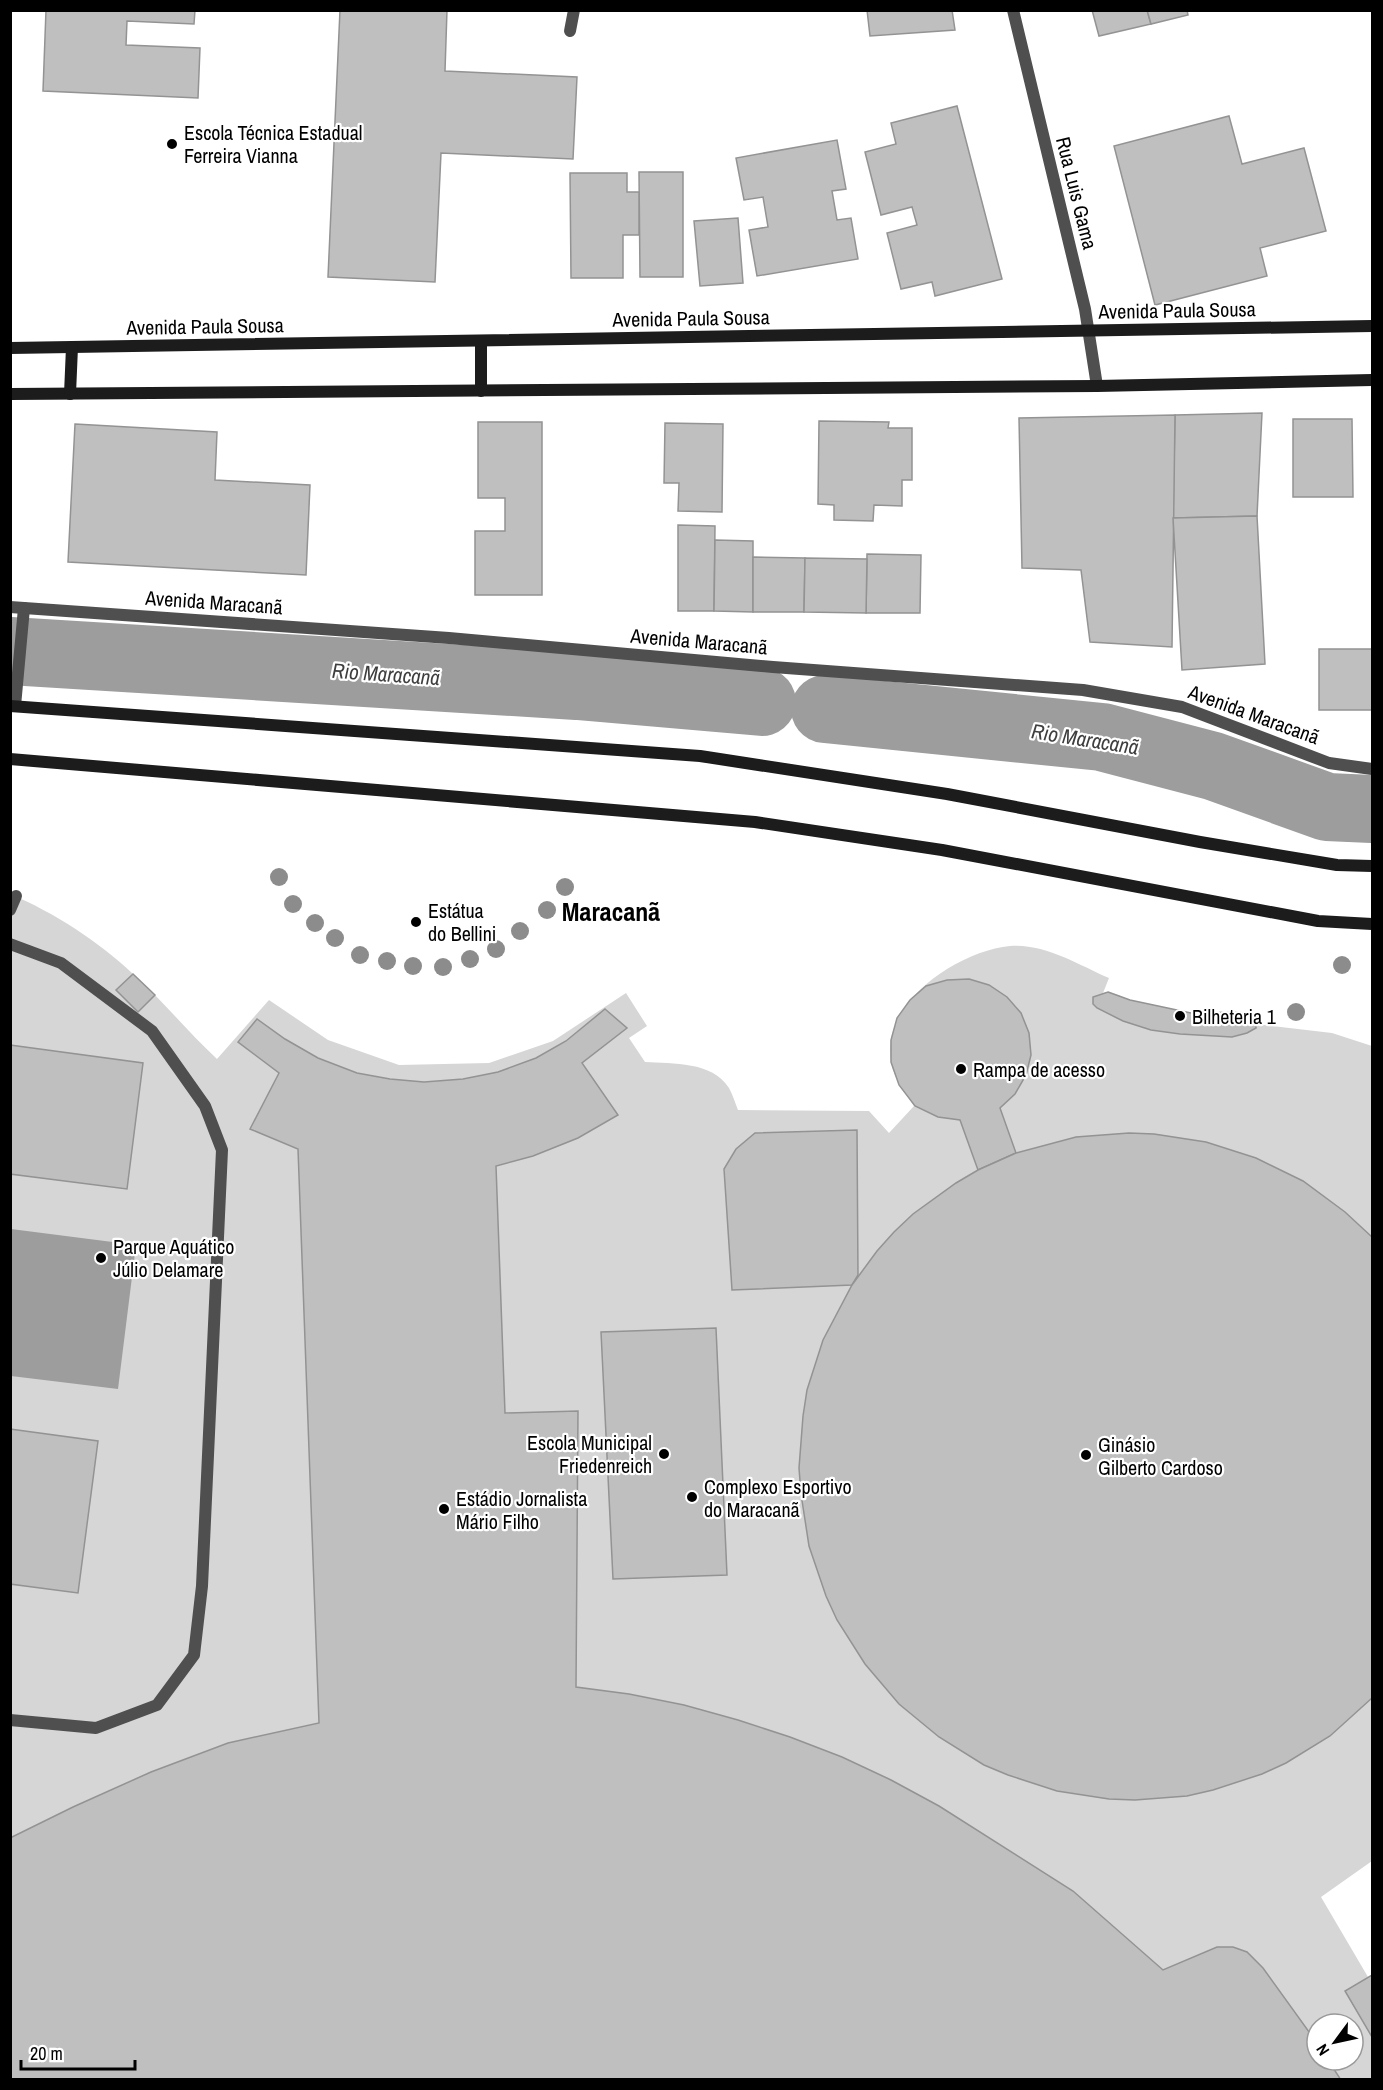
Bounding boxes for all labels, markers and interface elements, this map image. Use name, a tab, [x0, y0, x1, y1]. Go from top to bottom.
place label: Escola Técnica Estadual Ferreira Vianna	[184, 119, 362, 169]
street label: Rua Luis Gama	[1050, 134, 1104, 252]
marker: Escola Técnica Estadual Ferreira Vianna	[165, 137, 179, 151]
street label: Avenida Paula Sousa	[1097, 295, 1256, 325]
street label: Avenida Paula Sousa	[611, 303, 770, 333]
street label: Avenida Paula Sousa	[125, 311, 284, 341]
street label: Avenida Maracanã	[144, 584, 283, 620]
street label: Avenida Maracanã	[628, 621, 769, 660]
water label: Rio Maracanã	[331, 656, 441, 692]
street label: Avenida Maracanã	[1184, 677, 1323, 750]
water label: Rio Maracanã	[1029, 716, 1141, 762]
district label: Maracanã	[562, 894, 660, 929]
place label: Estátua do Bellini	[428, 897, 496, 947]
marker: Estátua do Bellini	[409, 915, 423, 929]
place label: Bilheteria 1	[1192, 1003, 1276, 1030]
marker: Bilheteria 1	[1173, 1009, 1187, 1023]
place label: Rampa de acesso	[973, 1056, 1105, 1083]
marker: Rampa de acesso	[954, 1062, 968, 1076]
place label: Parque Aquático Júlio Delamare	[113, 1233, 234, 1283]
marker: Parque Aquático Júlio Delamare	[94, 1251, 108, 1265]
place label: Escola Municipal Friedenreich	[527, 1429, 652, 1479]
place label: Ginásio Gilberto Cardoso	[1098, 1431, 1223, 1481]
marker: Escola Municipal Friedenreich	[657, 1447, 671, 1461]
marker: Ginásio Gilberto Cardoso	[1079, 1448, 1093, 1462]
place label: Complexo Esportivo do Maracanã	[704, 1473, 852, 1523]
place label: Estádio Jornalista Mário Filho	[456, 1485, 587, 1535]
marker: Complexo Esportivo do Maracanã	[685, 1490, 699, 1504]
marker: Estádio Jornalista Mário Filho	[437, 1502, 451, 1516]
north arrow	[1305, 2012, 1365, 2072]
scale bar	[21, 2033, 135, 2071]
text: N	[1311, 2040, 1334, 2060]
text: 20 m	[30, 2041, 63, 2066]

